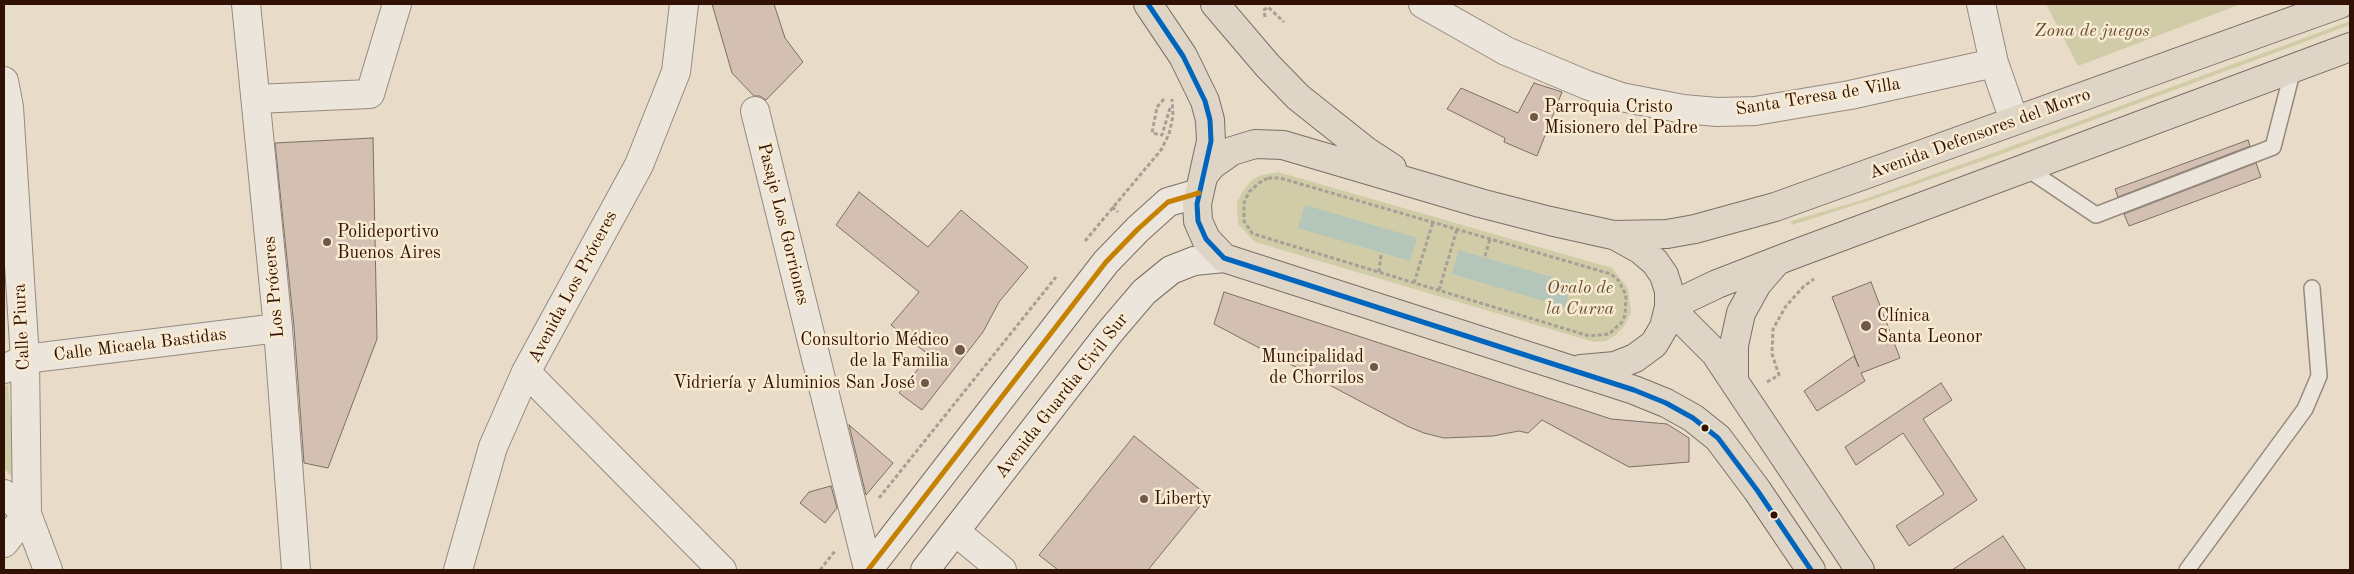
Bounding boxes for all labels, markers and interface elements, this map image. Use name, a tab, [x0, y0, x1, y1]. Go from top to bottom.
park label: Zona de juegos	[2034, 20, 2150, 42]
street label: Santa Teresa de Villa	[1734, 73, 1902, 121]
street label: Avenida Defensores del Morro	[1866, 84, 2094, 184]
place label: Parroquia Cristo Misionero del Padre	[1544, 96, 1698, 138]
marker: Parroquia Cristo Misionero del Padre	[1528, 111, 1540, 123]
street label: Pasaje Los Gorriones	[752, 141, 814, 307]
street label: Avenida Los Próceres	[524, 207, 622, 367]
place label: Polideportivo Buenos Aires	[337, 221, 441, 264]
street label: Los Próceres	[259, 235, 289, 339]
marker: Polideportivo Buenos Aires	[321, 236, 333, 248]
park label: Ovalo de la Curva	[1546, 277, 1614, 320]
street label: Calle Piura	[9, 283, 35, 371]
place label: Clínica Santa Leonor	[1877, 305, 1982, 348]
street label: Avenida Guardia Civil Sur	[991, 309, 1133, 483]
marker: Clínica Santa Leonor	[1859, 319, 1873, 333]
street label: Calle Micaela Bastidas	[52, 324, 228, 366]
place label: Consultorio Médico de la Familia	[800, 329, 949, 372]
marker: Consultorio Médico de la Familia	[953, 343, 967, 357]
place label: Muncipalidad de Chorrilos	[1261, 346, 1364, 388]
marker: Muncipalidad de Chorrilos	[1368, 361, 1380, 373]
place label: Vidriería y Aluminios San José	[673, 372, 915, 394]
marker: Vidriería y Aluminios San José	[919, 377, 931, 389]
unlabelled marker	[1700, 423, 1710, 433]
place label: Liberty	[1154, 488, 1212, 510]
marker: Liberty	[1138, 493, 1150, 505]
unlabelled marker	[1769, 510, 1779, 520]

